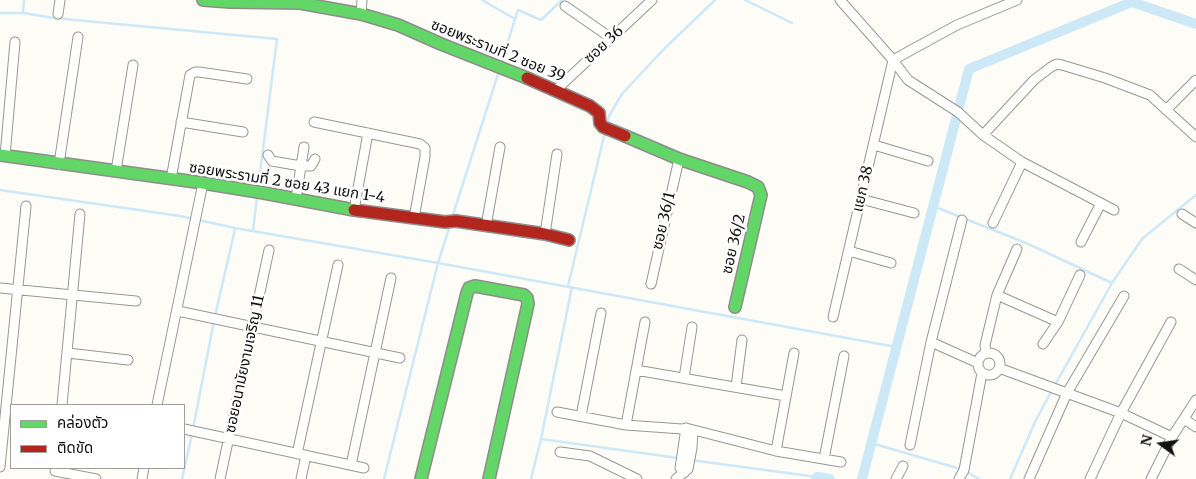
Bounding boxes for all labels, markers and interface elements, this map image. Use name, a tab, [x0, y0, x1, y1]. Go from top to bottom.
street label: ซอยพระรามที่ 2 ซอย 39	[428, 16, 568, 86]
street label: ซอย 36	[581, 22, 627, 68]
street label: ซอยพระรามที่ 2 ซอย 43 แยก 1-4	[188, 159, 386, 207]
street label: แยก 38	[849, 164, 877, 214]
street label: ซอย 36/1	[649, 190, 679, 252]
street label: ซอย 36/2	[718, 212, 750, 276]
street label: ซอยอนามัยงามเจริญ 11	[222, 293, 268, 435]
legend	[10, 404, 185, 469]
text: คล่องตัว	[57, 413, 108, 432]
north arrow	[1136, 419, 1186, 469]
text: N	[1136, 433, 1157, 448]
text: ติดขัด	[57, 438, 93, 457]

